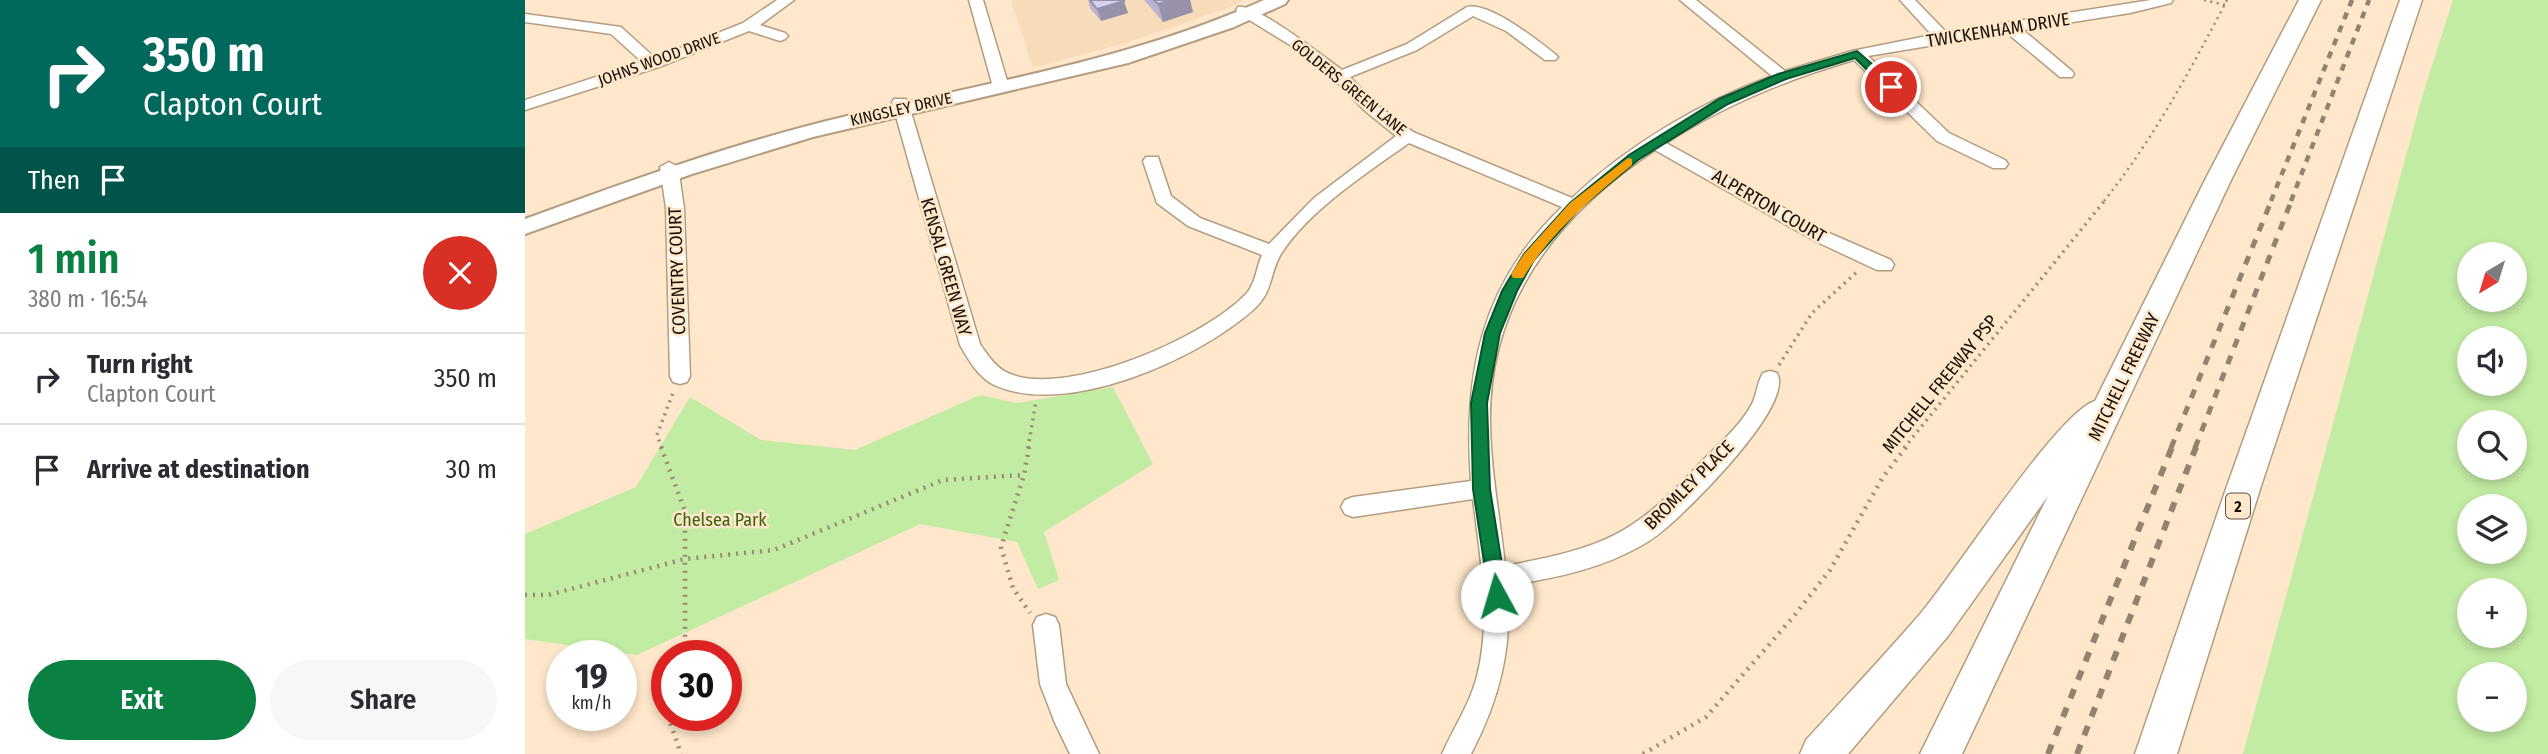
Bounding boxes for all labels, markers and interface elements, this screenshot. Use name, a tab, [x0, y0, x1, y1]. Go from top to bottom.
street label: TWICKENHAM DRIVE	[1925, 8, 2071, 52]
text: 350 m	[143, 25, 265, 84]
icon: right	[28, 28, 119, 119]
street label: JOHNS WOOD DRIVE	[595, 28, 723, 90]
street label: GOLDERS GREEN LANE	[1288, 35, 1410, 139]
pin	[1861, 57, 1921, 117]
icon: arrive	[1872, 68, 1910, 106]
text: Clapton Court	[143, 85, 322, 123]
street label: KINGSLEY DRIVE	[848, 88, 954, 130]
icon: arrive	[94, 161, 132, 199]
text: Then	[28, 165, 80, 196]
street label: ALPERTON COURT	[1708, 165, 1830, 248]
street label: KENSAL GREEN WAY	[916, 195, 976, 339]
street label: COVENTRY COURT	[664, 206, 690, 335]
text: 1 min	[28, 234, 119, 284]
button: close	[423, 236, 497, 310]
north arrow	[2457, 242, 2527, 312]
map controls	[2457, 242, 2527, 732]
text: 380 m · 16:54	[28, 285, 148, 313]
street label: MITCHELL FREEWAY	[2084, 309, 2164, 445]
street label: MITCHELL FREEWAY PSP	[1878, 311, 2002, 457]
button: sound	[2457, 326, 2527, 396]
text: Turn right	[87, 349, 193, 380]
icon: right	[28, 360, 66, 398]
text: 350 m	[434, 363, 497, 394]
text: Clapton Court	[87, 380, 216, 408]
button: search	[2457, 410, 2527, 480]
street label: BROMLEY PLACE	[1640, 436, 1738, 534]
icon: arrive	[28, 451, 66, 489]
text: Arrive at destination	[87, 454, 310, 485]
text: 30 m	[446, 454, 497, 485]
road number: 2	[2226, 494, 2250, 519]
button: layers	[2457, 494, 2527, 564]
park label: Chelsea Park	[673, 509, 767, 531]
position arrow	[1460, 559, 1534, 633]
button: +	[2457, 578, 2527, 648]
speed limit sign: 30	[651, 640, 742, 731]
text: 19	[575, 655, 608, 697]
button: Exit	[28, 660, 256, 740]
button: Share	[270, 660, 497, 740]
button: −	[2457, 662, 2527, 732]
text: km/h	[571, 692, 612, 714]

